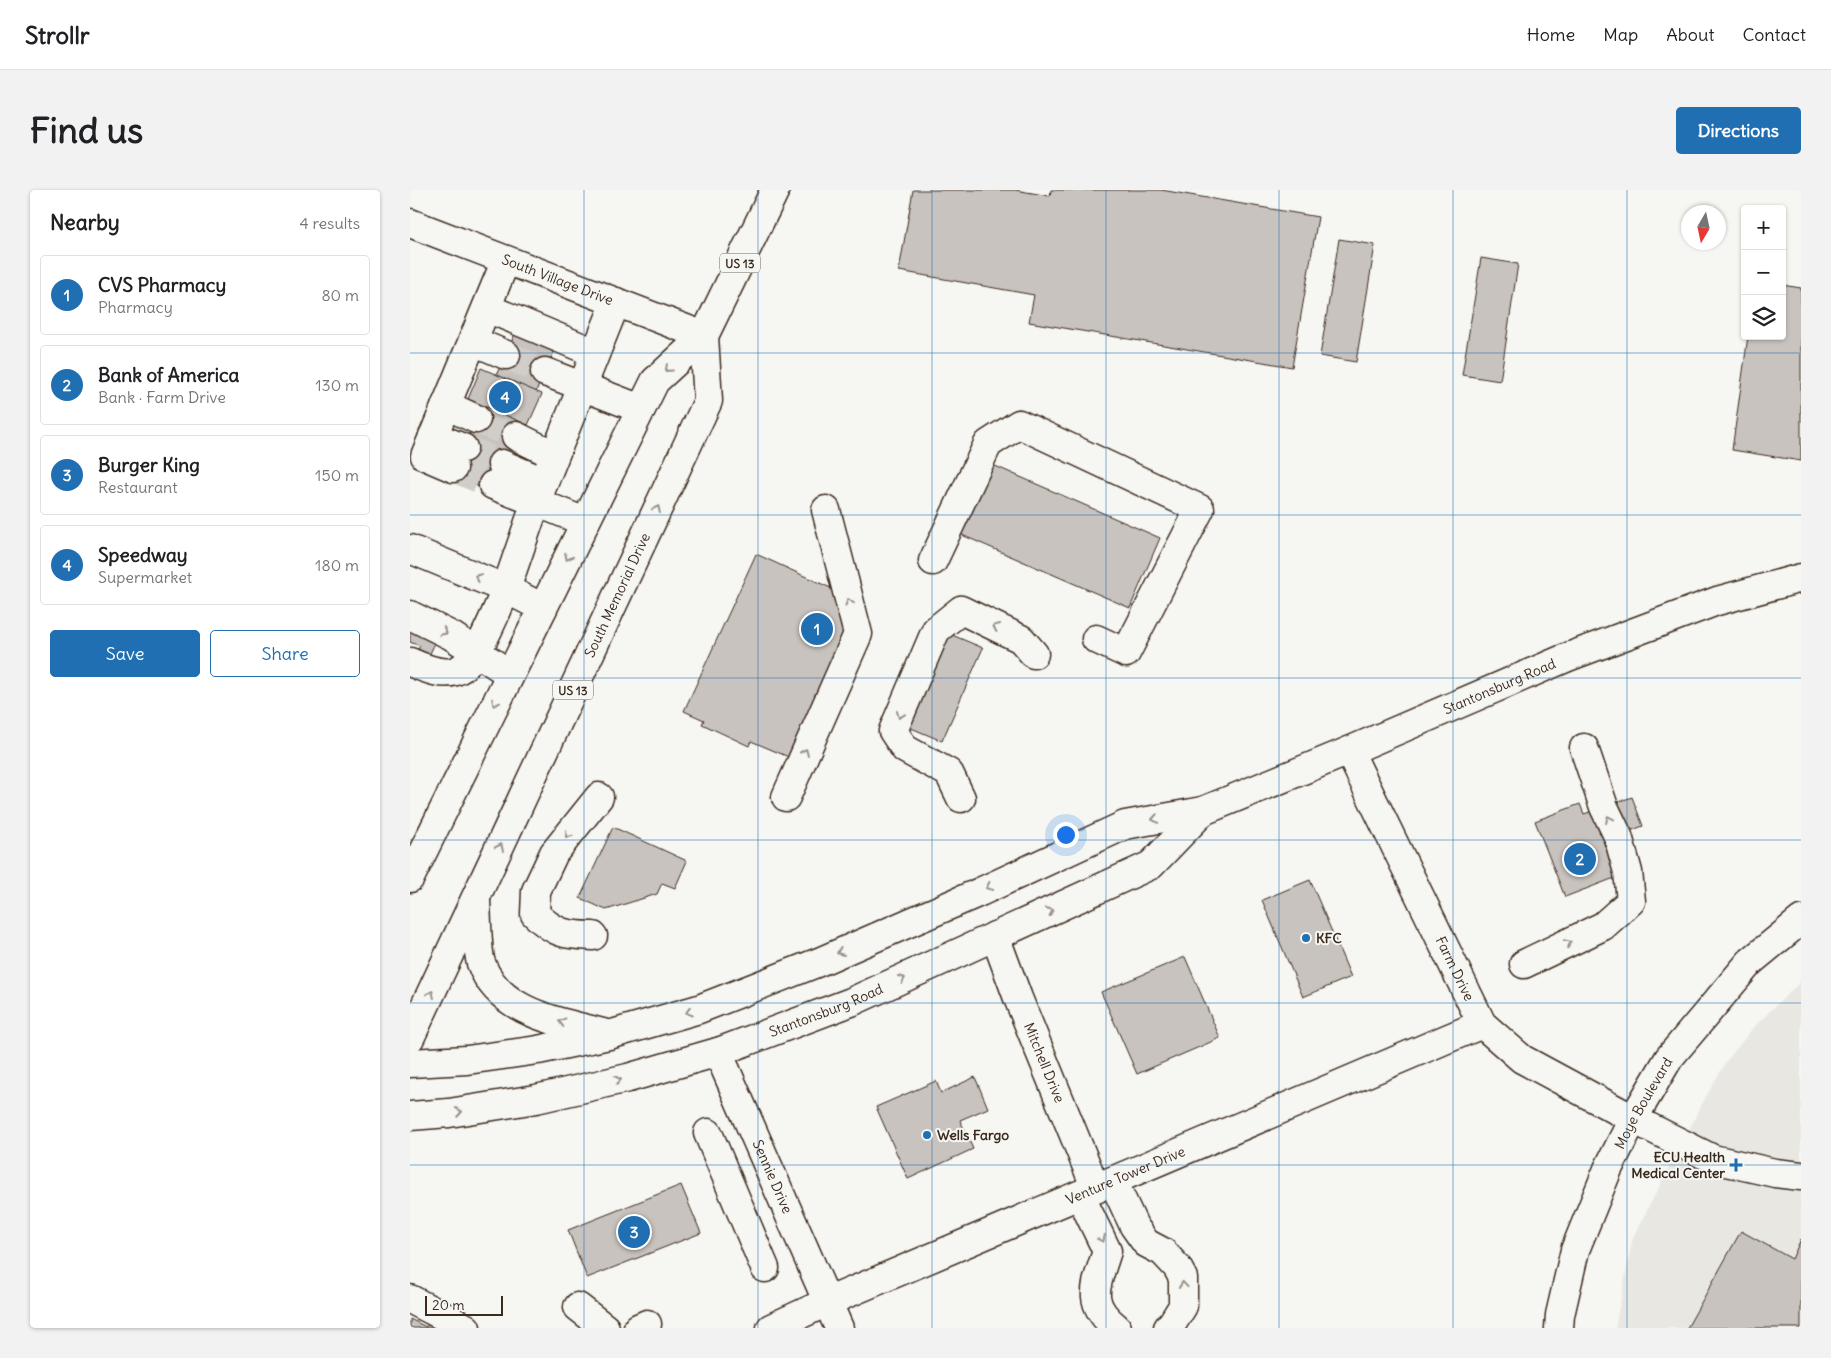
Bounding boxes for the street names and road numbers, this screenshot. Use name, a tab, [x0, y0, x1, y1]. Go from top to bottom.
street label: South Village Drive	[499, 250, 616, 309]
road number: US 13	[720, 254, 760, 272]
street label: South Memorial Drive	[580, 530, 654, 660]
street label: Stantonsburg Road	[1440, 654, 1559, 719]
road number: US 13	[553, 680, 593, 700]
street label: Farm Drive	[1432, 933, 1478, 1004]
street label: Stantonsburg Road	[767, 980, 886, 1041]
street label: Mitchell Drive	[1020, 1020, 1069, 1105]
street label: Moye Boulevard	[1610, 1054, 1676, 1152]
street label: Sennie Drive	[749, 1137, 797, 1216]
street label: Venture Tower Drive	[1063, 1142, 1188, 1209]

